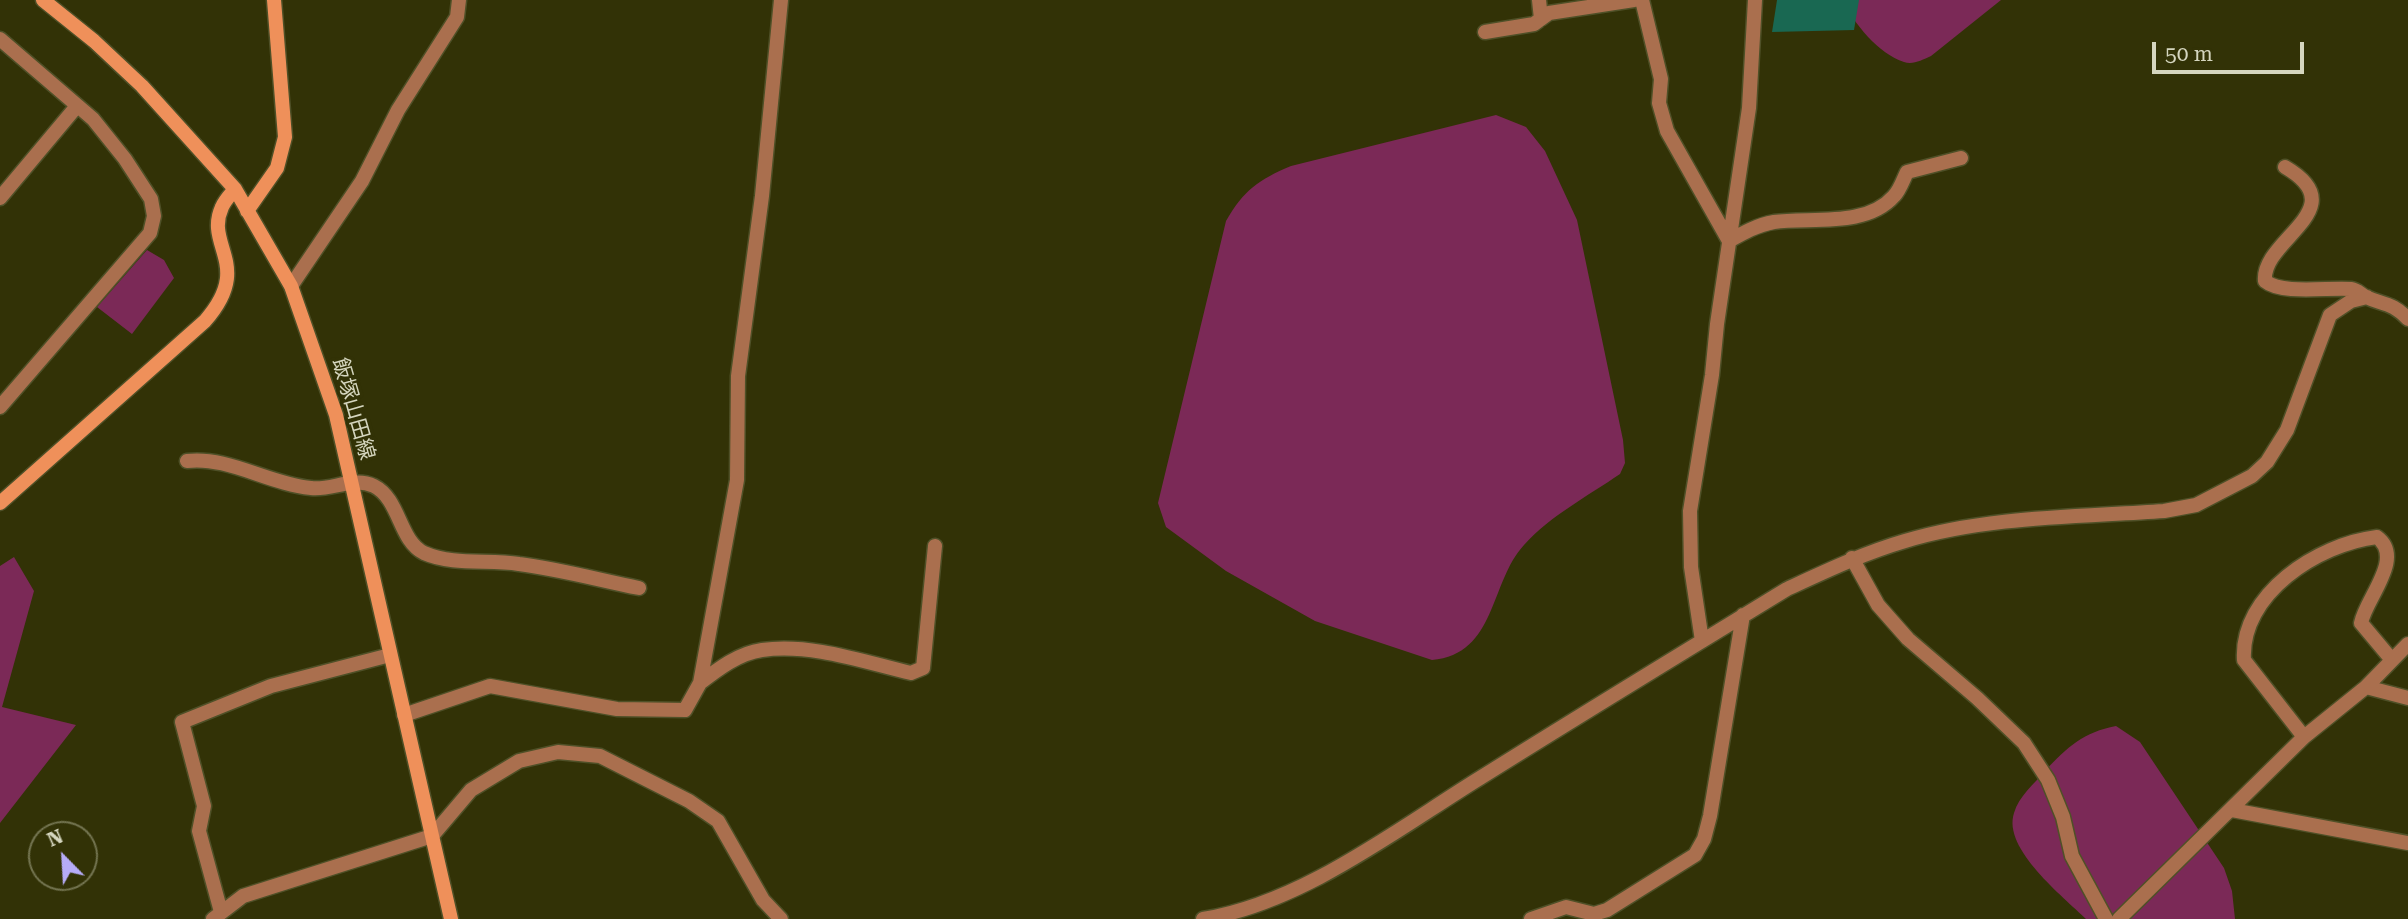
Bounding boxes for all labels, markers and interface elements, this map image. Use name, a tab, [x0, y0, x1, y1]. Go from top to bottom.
scale bar	[2156, 28, 2308, 72]
text: 50 m	[2165, 42, 2213, 66]
street label: 飯塚山田線	[326, 355, 380, 463]
north arrow	[28, 821, 98, 891]
text: N	[44, 825, 66, 852]

